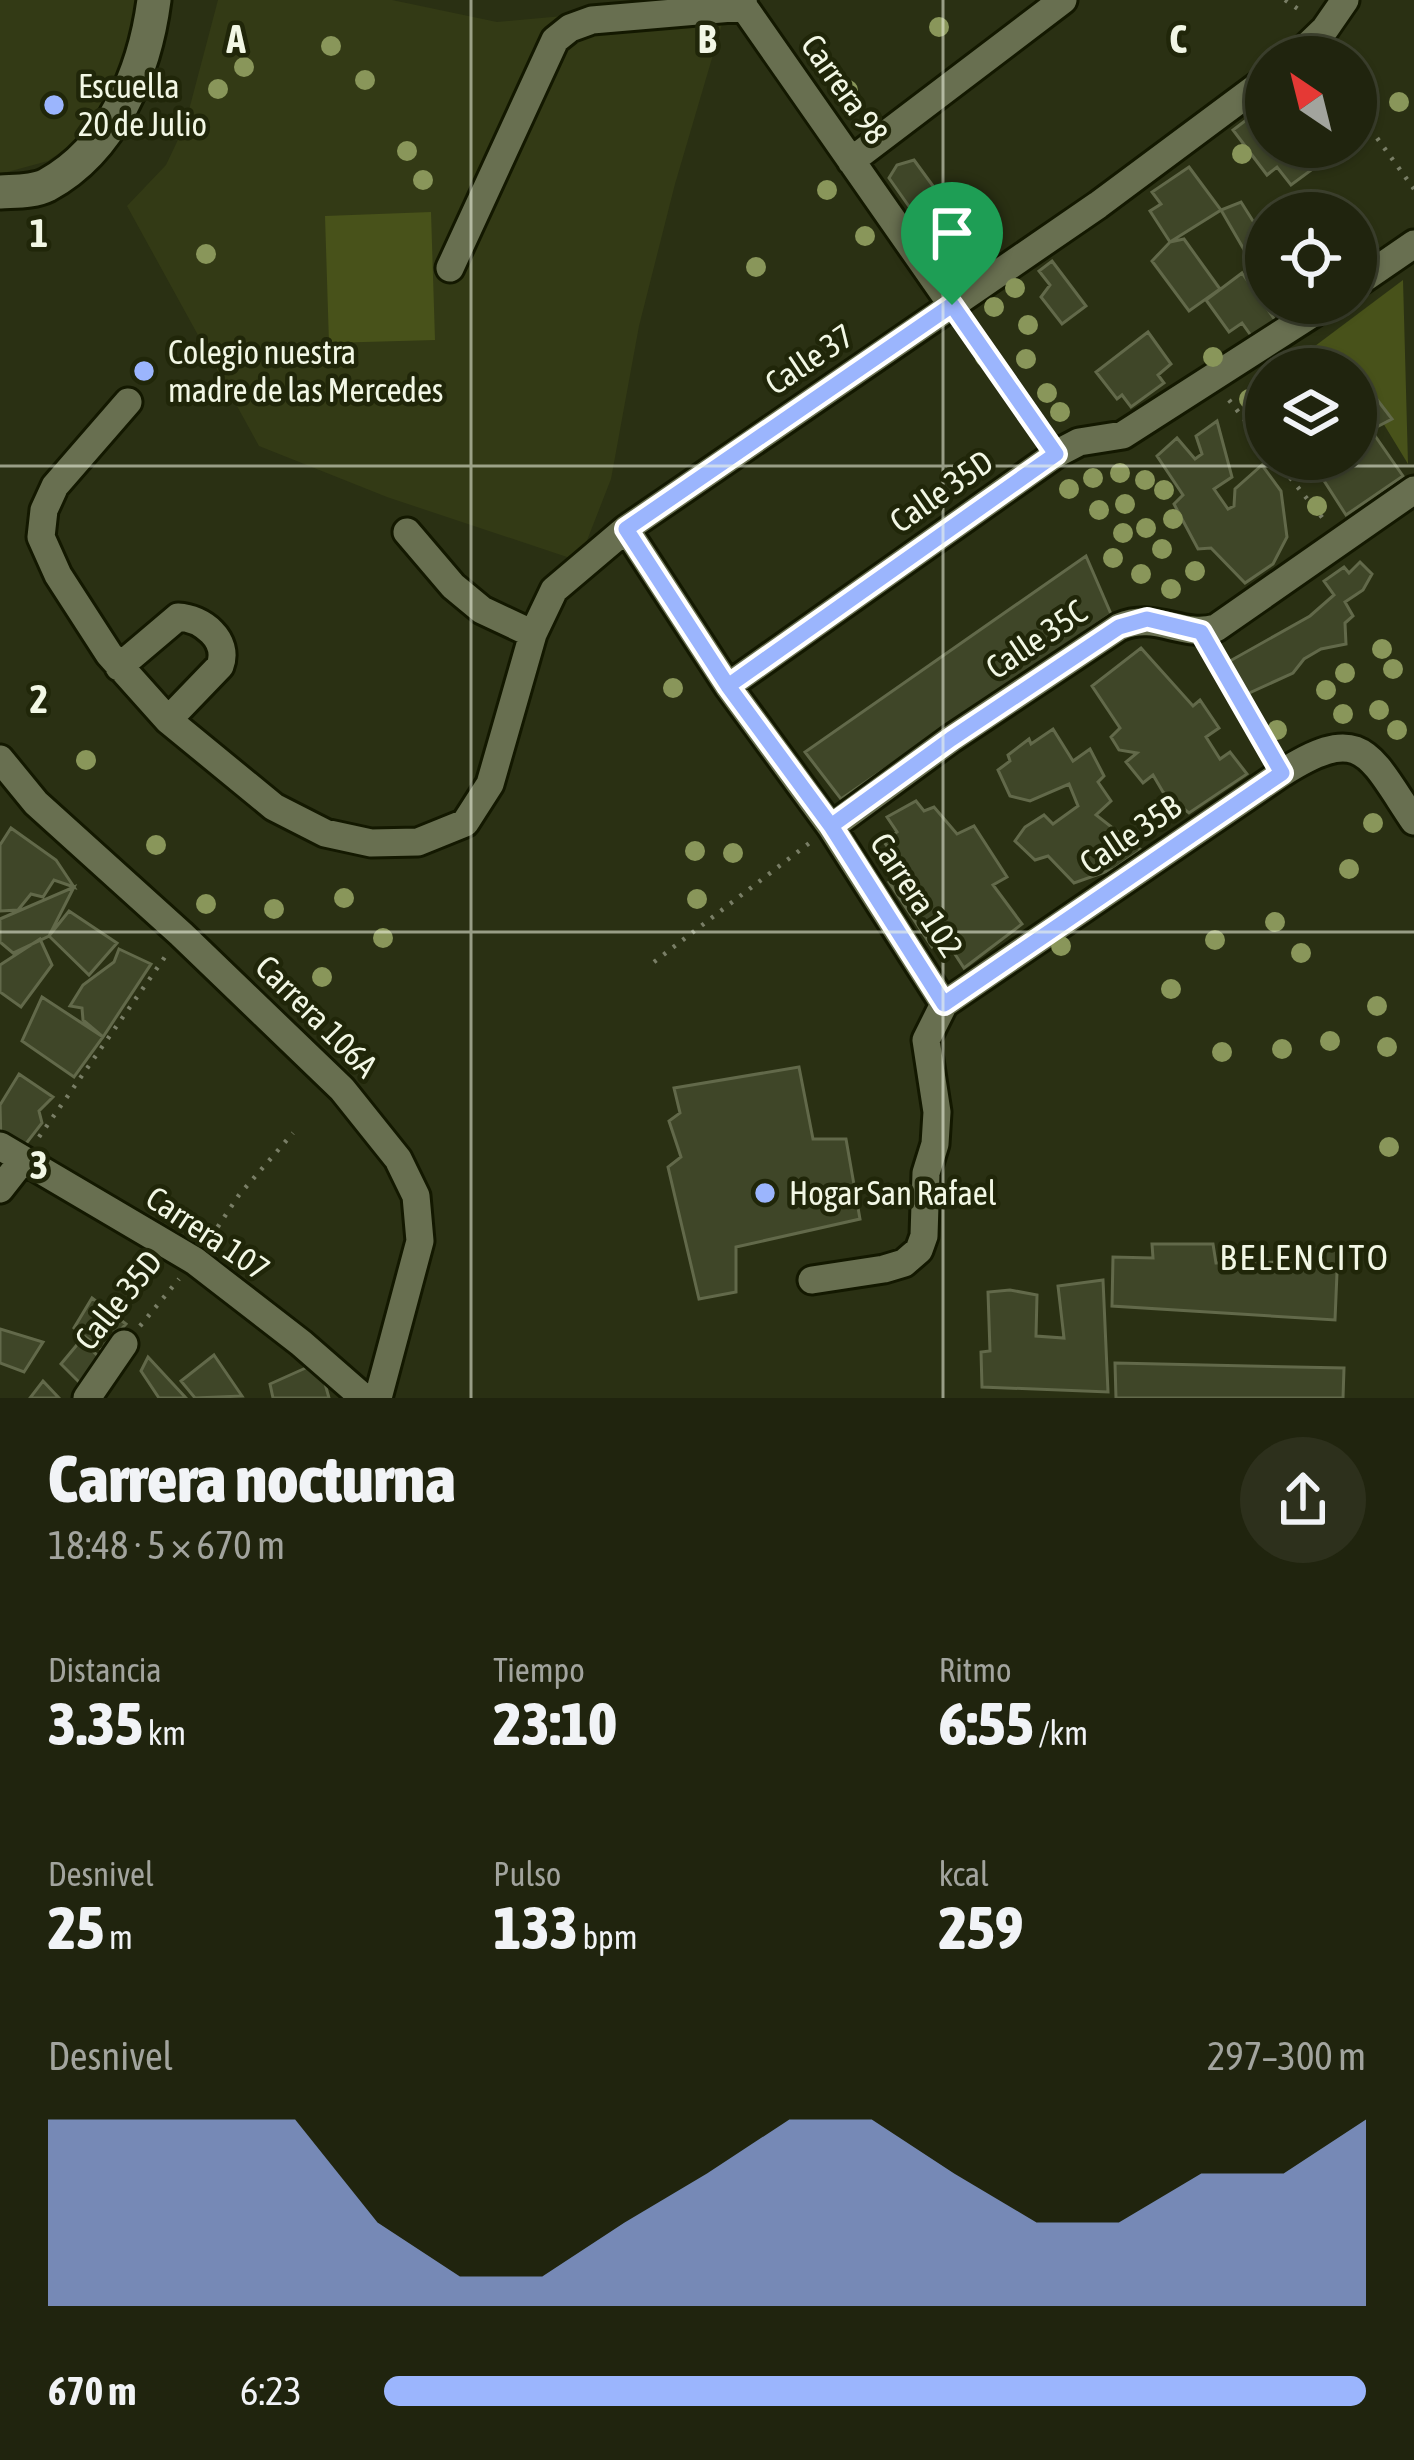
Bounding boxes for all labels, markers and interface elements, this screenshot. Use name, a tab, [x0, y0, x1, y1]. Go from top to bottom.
text: A	[225, 17, 246, 61]
text: B	[698, 17, 717, 61]
text: C	[1169, 17, 1187, 61]
street label: Carrera 98	[794, 27, 896, 151]
north arrow	[1245, 36, 1377, 168]
map controls	[1245, 36, 1377, 480]
place label: Escuella 20 de Julio	[78, 67, 207, 143]
marker: Escuella 20 de Julio	[41, 92, 67, 118]
pin	[901, 182, 1003, 305]
button: locate	[1245, 192, 1377, 324]
icon: arrive	[919, 200, 985, 266]
text: 1	[30, 211, 48, 255]
street label: Calle 37	[758, 316, 860, 402]
place label: Colegio nuestra madre de las Mercedes	[168, 333, 444, 409]
button: layers	[1245, 348, 1377, 480]
marker: Colegio nuestra madre de las Mercedes	[131, 358, 157, 384]
street label: Calle 35D	[882, 442, 1000, 540]
street label: Calle 35C	[979, 592, 1093, 686]
text: 2	[30, 677, 48, 721]
street label: Calle 35B	[1072, 786, 1188, 881]
street label: Carrera 102	[863, 826, 971, 964]
street label: Carrera 106A	[248, 947, 386, 1085]
text: 3	[30, 1143, 48, 1187]
place label: Hogar San Rafael	[789, 1174, 997, 1212]
street label: Carrera 107	[139, 1178, 277, 1288]
marker: Hogar San Rafael	[752, 1180, 778, 1206]
district label: BELENCITO	[1219, 1236, 1391, 1278]
street label: Calle 35D	[67, 1243, 169, 1357]
button: share	[1240, 1437, 1366, 1563]
text: Carrera nocturna	[48, 1440, 456, 1516]
text: 18:48 · 5 × 670 m	[48, 1523, 285, 1567]
text: Distancia	[48, 1651, 162, 1689]
text: Tiempo	[493, 1651, 585, 1689]
text: Ritmo	[939, 1651, 1012, 1689]
text: 3.35	[48, 1689, 143, 1758]
text: 23:10	[493, 1689, 617, 1758]
text: 6:55	[939, 1689, 1034, 1758]
text: km	[143, 1714, 186, 1752]
text: /km	[1034, 1714, 1088, 1752]
text: Desnivel	[48, 1855, 154, 1893]
text: Pulso	[493, 1855, 561, 1893]
text: kcal	[939, 1855, 989, 1893]
text: 25	[48, 1893, 104, 1962]
text: 133	[493, 1893, 578, 1962]
text: 259	[939, 1893, 1023, 1962]
text: m	[104, 1918, 133, 1956]
text: bpm	[578, 1918, 638, 1956]
text: Desnivel	[48, 2034, 173, 2078]
text: 297–300 m	[1207, 2034, 1366, 2078]
text: 670 m	[48, 2369, 136, 2413]
text: 6:23	[240, 2369, 302, 2413]

